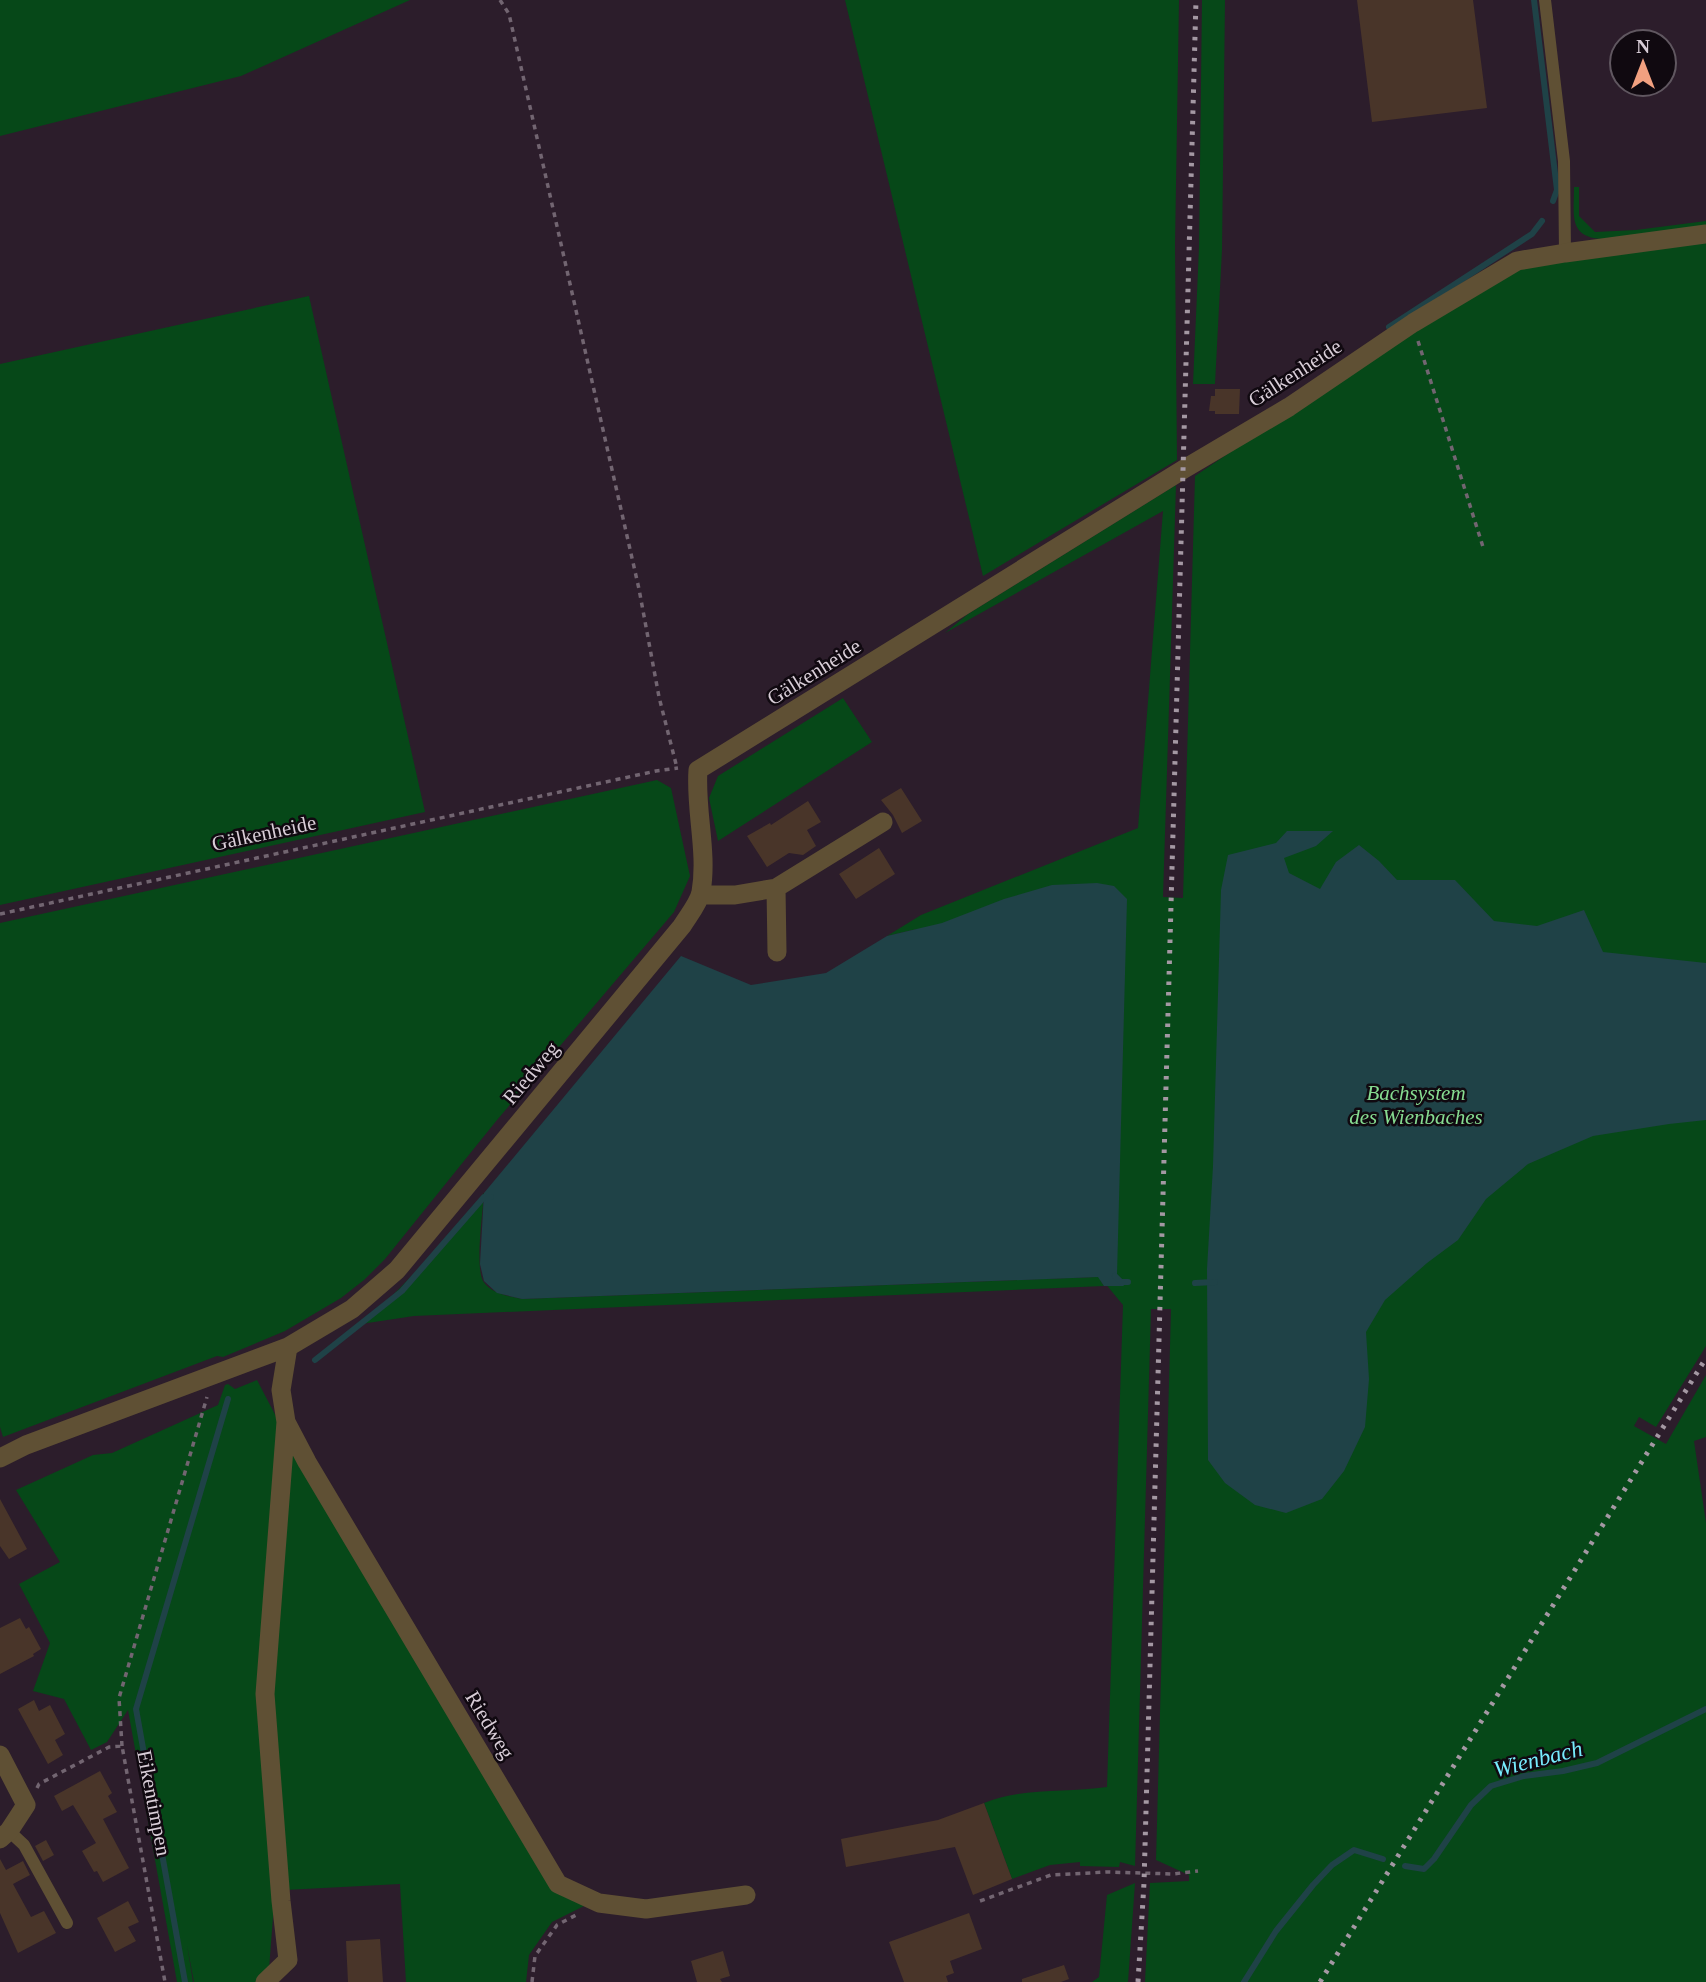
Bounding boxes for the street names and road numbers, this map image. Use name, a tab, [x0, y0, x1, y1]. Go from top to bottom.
street label: Gälkenheide	[1244, 334, 1346, 412]
street label: Gälkenheide	[763, 634, 865, 710]
street label: Gälkenheide	[210, 810, 318, 856]
street label: Riedweg	[498, 1036, 565, 1109]
street label: Riedweg	[460, 1687, 520, 1764]
street label: Eikentimpen	[132, 1748, 176, 1858]

